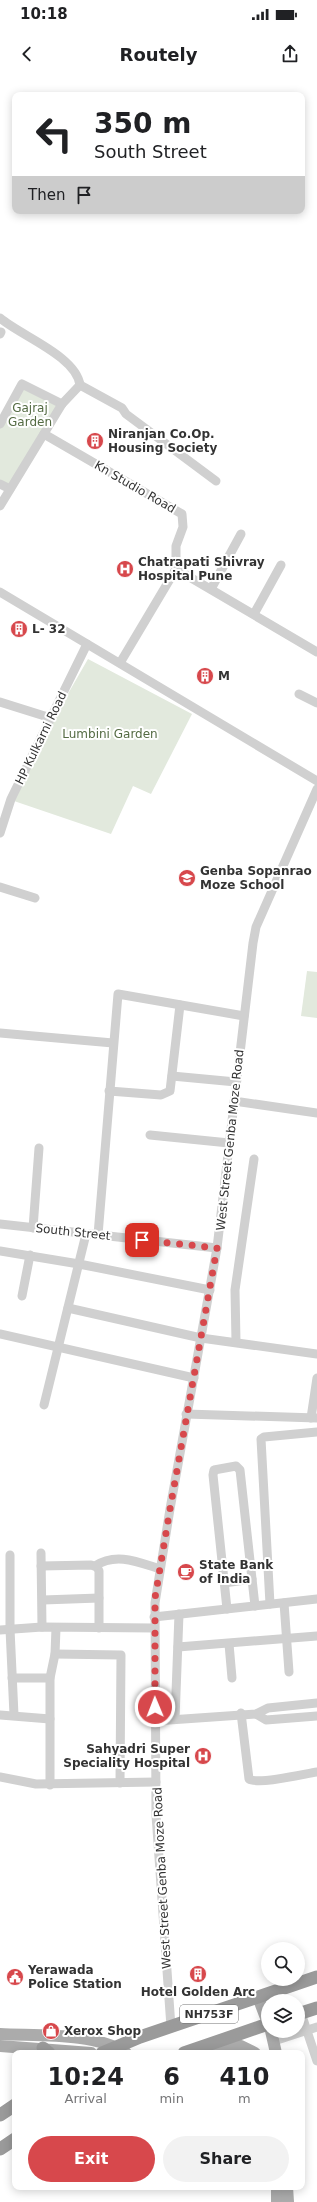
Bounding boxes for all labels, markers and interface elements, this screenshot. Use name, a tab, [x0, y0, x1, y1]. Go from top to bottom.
text: 10:18	[20, 5, 68, 23]
icon: back	[16, 43, 38, 65]
icon: share	[279, 43, 301, 65]
text: Routely	[120, 44, 197, 65]
text: 350 m	[94, 107, 191, 140]
icon: left	[28, 108, 80, 160]
text: South Street	[94, 141, 207, 162]
icon: arrive	[73, 184, 95, 206]
text: Then	[28, 186, 65, 204]
park label: Gajraj Garden	[8, 401, 52, 429]
place label: Niranjan Co.Op. Housing Society	[108, 427, 217, 455]
building icon: Niranjan Co.Op. Housing Society	[85, 431, 105, 451]
street label: Kn Studio Road	[92, 458, 178, 516]
place label: Chatrapati Shivray Hospital Pune	[138, 555, 265, 583]
hospital icon: Chatrapati Shivray Hospital Pune	[115, 559, 135, 579]
building icon: L- 32	[9, 619, 29, 639]
place label: L- 32	[32, 622, 66, 636]
building icon: M	[195, 666, 215, 686]
place label: M	[218, 669, 230, 683]
street label: HP Kulkarni Road	[12, 689, 70, 787]
park label: Lumbini Garden	[62, 727, 158, 741]
place label: Genba Sopanrao Moze School	[200, 864, 312, 892]
school or university icon: Genba Sopanrao Moze School	[177, 868, 197, 888]
street label: West Street Genba Moze Road	[214, 1049, 246, 1231]
street label: South Street	[35, 1221, 111, 1243]
pin	[125, 1223, 159, 1257]
icon: arrive	[131, 1229, 153, 1251]
place label: State Bank of India	[199, 1558, 274, 1586]
cafe icon: State Bank of India	[176, 1562, 196, 1582]
position arrow	[134, 1686, 176, 1728]
place label: Sahyadri Super Speciality Hospital	[63, 1742, 190, 1770]
hospital icon: Sahyadri Super Speciality Hospital	[193, 1746, 213, 1766]
street label: West Street Genba Moze Road	[150, 1787, 174, 1969]
map controls	[261, 1942, 305, 2038]
button: search	[261, 1942, 305, 1986]
place label: Yerawada Police Station	[27, 1963, 122, 1991]
building icon: Hotel Golden Arc	[188, 1964, 208, 1984]
public building icon: Yerawada Police Station	[5, 1967, 25, 1987]
place label: Hotel Golden Arc	[141, 1985, 255, 1999]
button: layers	[261, 1994, 305, 2038]
road number: NH753F	[180, 2005, 238, 2023]
shop icon: Xerox Shop	[41, 2021, 61, 2041]
place label: Xerox Shop	[64, 2024, 142, 2038]
text: 10:24	[47, 2063, 124, 2091]
text: 6	[163, 2063, 180, 2091]
text: 410	[219, 2063, 269, 2091]
text: Arrival	[65, 2091, 107, 2106]
text: min	[159, 2091, 184, 2106]
text: m	[238, 2091, 251, 2106]
button: Exit	[28, 2136, 155, 2182]
button: Share	[163, 2136, 289, 2182]

